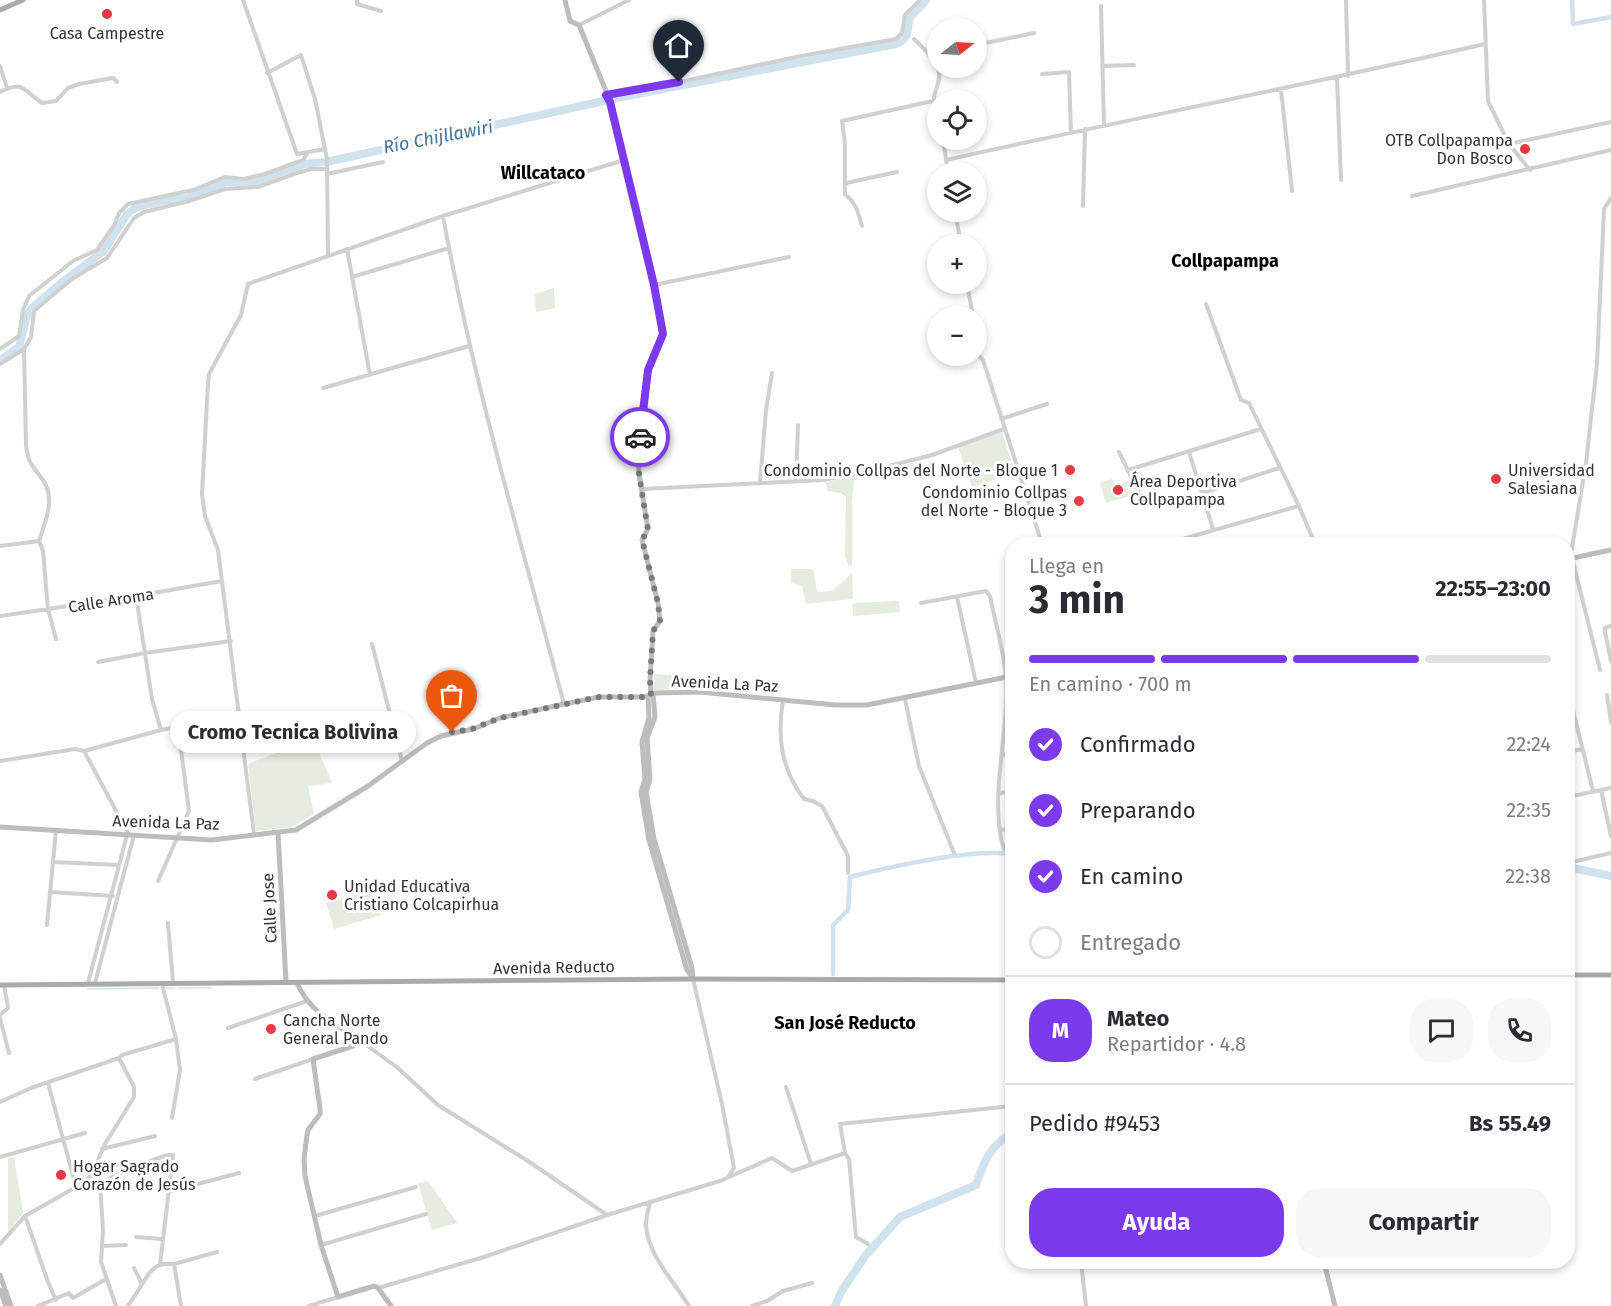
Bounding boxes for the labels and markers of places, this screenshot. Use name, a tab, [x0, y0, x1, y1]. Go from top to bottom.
marker: Casa Campestre	[100, 7, 114, 21]
pin	[653, 20, 704, 82]
place label: Casa Campestre	[50, 24, 164, 43]
place label: OTB Collpapampa Don Bosco	[1385, 131, 1513, 168]
marker: OTB Collpapampa Don Bosco	[1518, 142, 1532, 156]
place label: Condominio Collpas del Norte - Bloque 1	[764, 461, 1058, 480]
place label: Universidad Salesiana	[1508, 461, 1595, 498]
marker: Condominio Collpas del Norte - Bloque 1	[1063, 463, 1077, 477]
place label: Área Deportiva Collpapampa	[1130, 471, 1237, 509]
marker: Universidad Salesiana	[1489, 472, 1503, 486]
place label: Condominio Collpas del Norte - Bloque 3	[921, 483, 1067, 520]
marker: Área Deportiva Collpapampa	[1111, 483, 1125, 497]
marker: Condominio Collpas del Norte - Bloque 3	[1072, 494, 1086, 508]
pin	[426, 670, 477, 732]
callout: Cromo Tecnica Bolivina	[170, 711, 416, 753]
place label: Unidad Educativa Cristiano Colcapirhua	[344, 877, 499, 914]
marker: Unidad Educativa Cristiano Colcapirhua	[325, 888, 339, 902]
place label: Cancha Norte General Pando	[283, 1011, 388, 1048]
marker: Cancha Norte General Pando	[264, 1022, 278, 1036]
place label: Hogar Sagrado Corazón de Jesús	[73, 1157, 196, 1194]
marker: Hogar Sagrado Corazón de Jesús	[54, 1168, 68, 1182]

